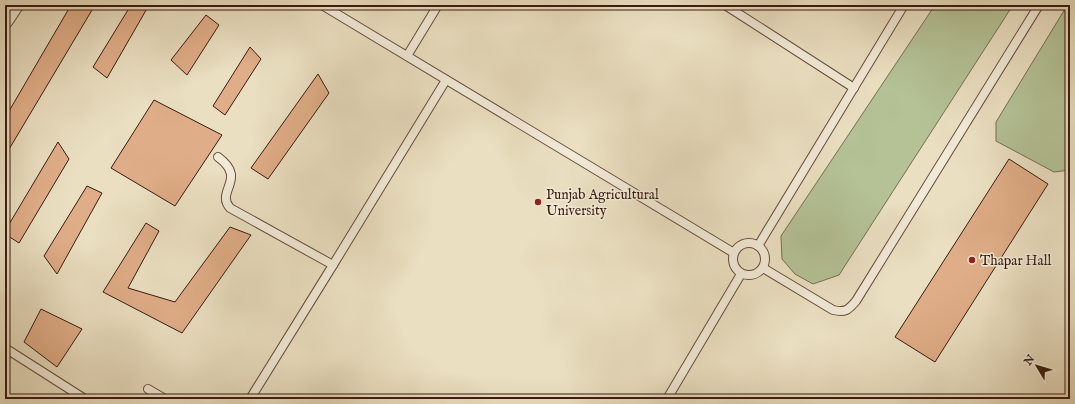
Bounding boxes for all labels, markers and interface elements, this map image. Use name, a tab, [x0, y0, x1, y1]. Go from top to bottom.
place label: Punjab Agricultural University	[546, 186, 659, 220]
marker: Punjab Agricultural University	[533, 197, 543, 207]
place label: Thapar Hall	[980, 252, 1051, 270]
marker: Thapar Hall	[967, 255, 977, 265]
north arrow	[1017, 346, 1057, 386]
text: N	[1021, 352, 1039, 369]

